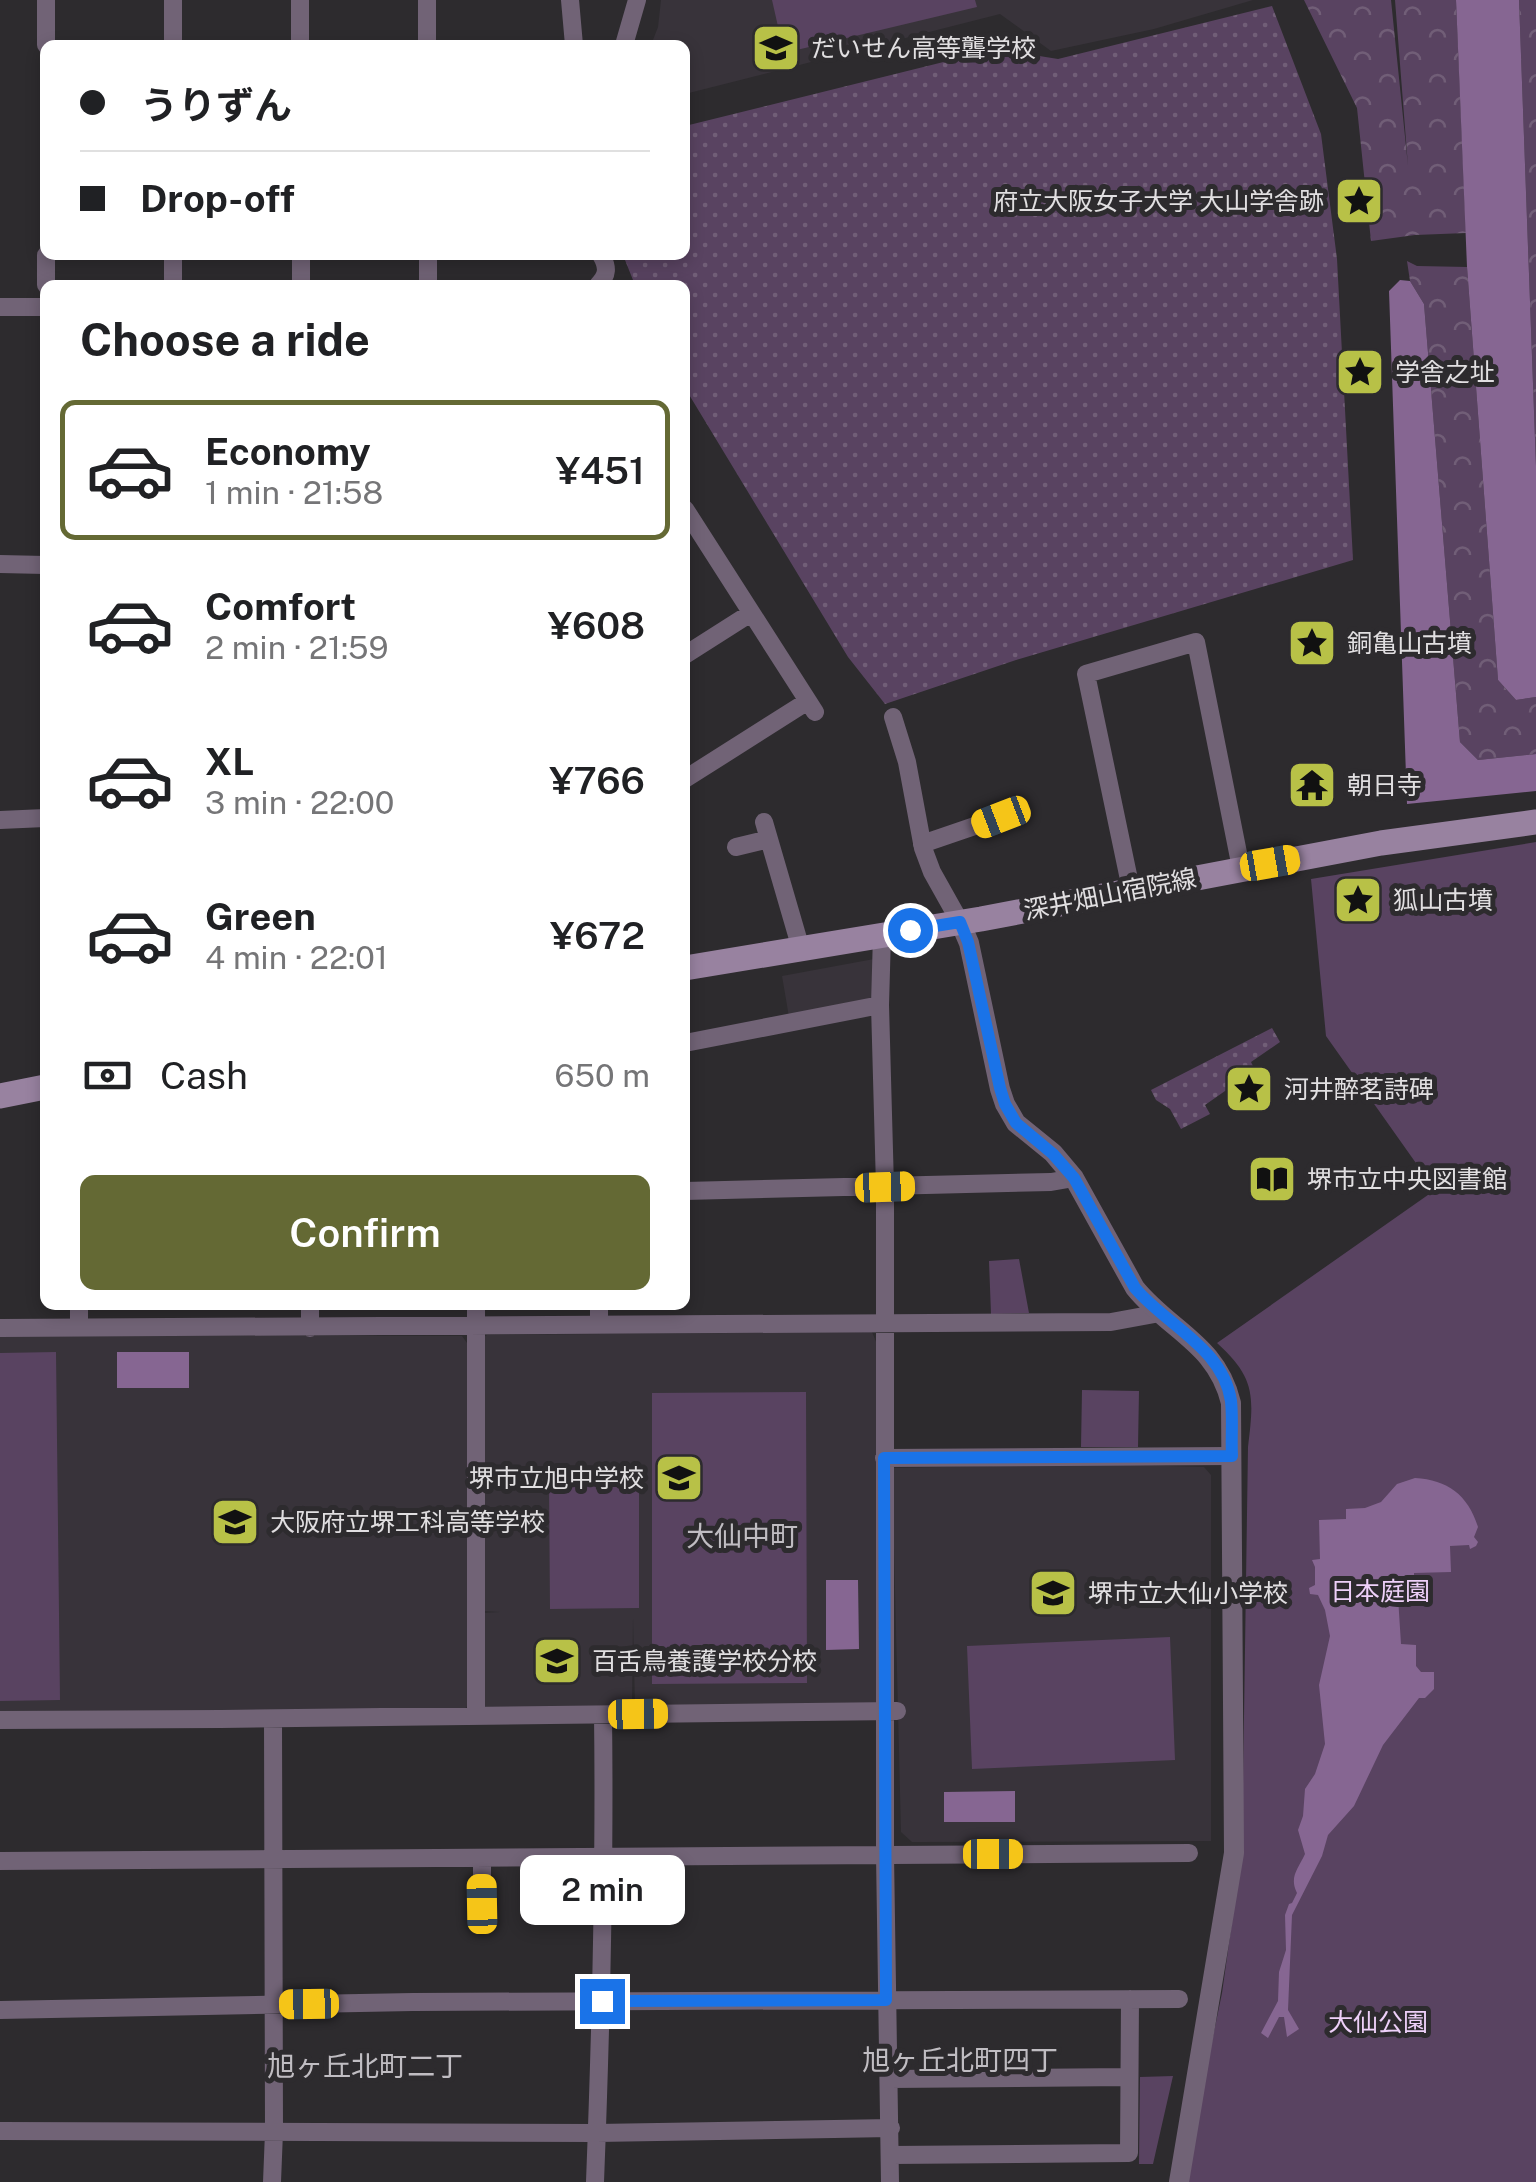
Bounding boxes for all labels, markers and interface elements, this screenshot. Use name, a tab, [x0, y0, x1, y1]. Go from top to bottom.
school or university icon: だいせん高等聾学校	[750, 22, 802, 74]
place label: だいせん高等聾学校	[811, 33, 1036, 63]
text: うりずん	[140, 83, 292, 128]
place icon: 府立大阪女子大学 大山学舎跡	[1333, 175, 1385, 227]
text: Drop-off	[140, 176, 295, 221]
place label: 府立大阪女子大学 大山学舎跡	[993, 186, 1324, 216]
text: Choose a ride	[80, 313, 370, 366]
place icon: 学舎之址	[1334, 346, 1386, 398]
place label: 学舎之址	[1395, 357, 1495, 387]
icon: car	[85, 425, 175, 515]
text: Economy	[205, 429, 371, 474]
text: ¥451	[556, 448, 645, 493]
text: 1 min · 21:58	[205, 474, 383, 511]
icon: car	[85, 580, 175, 670]
text: Comfort	[205, 584, 356, 629]
text: ¥608	[548, 603, 645, 648]
place icon: 銅亀山古墳	[1286, 617, 1338, 669]
place label: 銅亀山古墳	[1347, 628, 1472, 658]
text: 2 min · 21:59	[205, 629, 389, 666]
icon: car	[85, 735, 175, 825]
text: XL	[205, 739, 254, 784]
text: ¥766	[549, 758, 645, 803]
temple icon: 朝日寺	[1286, 759, 1338, 811]
place label: 朝日寺	[1347, 770, 1422, 800]
text: 3 min · 22:00	[205, 784, 394, 821]
car	[968, 792, 1034, 842]
car	[1238, 843, 1302, 883]
street label: 深井畑山宿院線	[1021, 863, 1199, 925]
place icon: 狐山古墳	[1332, 874, 1384, 926]
place label: 狐山古墳	[1393, 885, 1493, 915]
icon: car	[85, 890, 175, 980]
text: Green	[205, 894, 316, 939]
route start	[888, 908, 933, 953]
text: ¥672	[550, 913, 645, 958]
text: 4 min · 22:01	[205, 939, 388, 976]
icon: cash	[80, 1048, 135, 1103]
text: Cash	[160, 1053, 248, 1098]
text: 650 m	[555, 1057, 650, 1094]
place icon: 河井醉茗詩碑	[1223, 1063, 1275, 1115]
place label: 河井醉茗詩碑	[1284, 1074, 1434, 1104]
library icon: 堺市立中央図書館	[1246, 1153, 1298, 1205]
place label: 堺市立中央図書館	[1307, 1164, 1507, 1194]
car	[854, 1171, 916, 1203]
button: Confirm	[80, 1175, 650, 1290]
school or university icon: 堺市立旭中学校	[653, 1452, 705, 1504]
place label: 堺市立旭中学校	[469, 1463, 644, 1493]
school or university icon: 大阪府立堺工科高等学校	[209, 1496, 261, 1548]
place label: 大阪府立堺工科高等学校	[270, 1507, 545, 1537]
district label: 大仙中町	[686, 1519, 798, 1552]
school or university icon: 堺市立大仙小学校	[1027, 1567, 1079, 1619]
park label: 日本庭園	[1330, 1576, 1430, 1606]
place label: 堺市立大仙小学校	[1088, 1578, 1288, 1608]
school or university icon: 百舌鳥養護学校分校	[531, 1635, 583, 1687]
place label: 百舌鳥養護学校分校	[592, 1646, 817, 1676]
car	[608, 1698, 668, 1730]
car	[963, 1839, 1023, 1869]
callout: 2 min	[520, 1856, 684, 1926]
text: 2 min	[561, 1871, 644, 1908]
car	[466, 1874, 498, 1934]
route end	[580, 1979, 625, 2024]
car	[279, 1988, 339, 2020]
park label: 大仙公園	[1328, 2007, 1428, 2037]
district label: 旭ヶ丘北町四丁	[862, 2043, 1058, 2076]
district label: 旭ヶ丘北町二丁	[267, 2049, 463, 2082]

